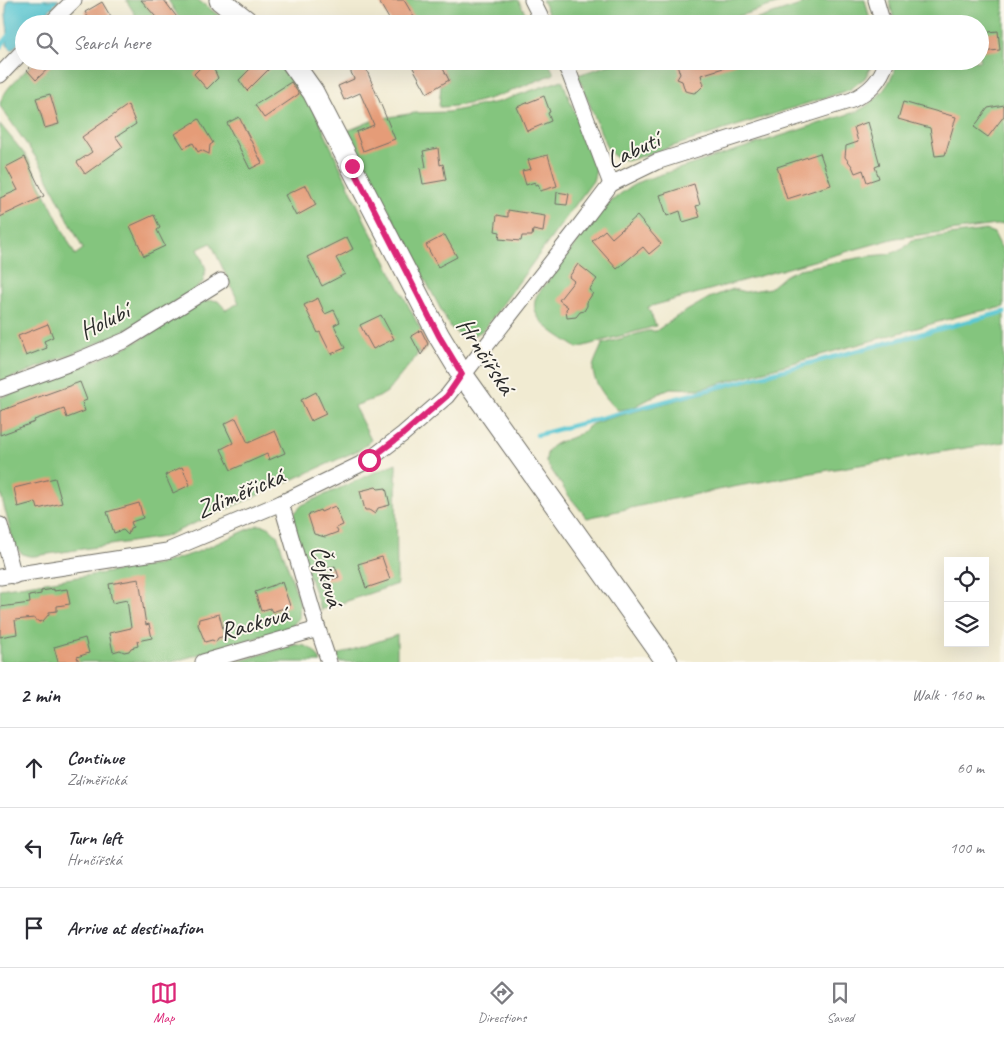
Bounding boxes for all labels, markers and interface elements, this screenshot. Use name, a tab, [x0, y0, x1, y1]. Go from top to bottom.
search box	[15, 15, 989, 70]
icon: search	[33, 29, 61, 57]
text: Search here	[73, 31, 150, 55]
street label: Labutí	[601, 122, 669, 176]
route end	[341, 155, 364, 178]
street label: Holubí	[74, 293, 139, 347]
street label: Hrnčířská	[449, 311, 524, 402]
route start	[358, 449, 381, 472]
street label: Zdiměřická	[191, 459, 291, 526]
street label: Čejková	[303, 542, 352, 612]
map controls	[944, 557, 989, 647]
button: locate	[944, 557, 989, 602]
street label: Racková	[216, 597, 294, 648]
button: layers	[944, 602, 989, 647]
text: 2 min	[20, 682, 60, 708]
text: Walk · 160 m	[912, 685, 984, 705]
text: Continue	[67, 746, 124, 770]
icon: ahead	[20, 754, 48, 782]
text: 60 m	[957, 758, 984, 778]
text: Zdiměřická	[67, 770, 126, 790]
text: Turn left	[67, 826, 122, 850]
icon: left	[20, 834, 48, 862]
text: 100 m	[950, 838, 984, 858]
text: Hrnčířská	[67, 850, 122, 870]
icon: arrive	[20, 914, 48, 942]
text: Arrive at destination	[67, 916, 203, 940]
tab: Map	[150, 979, 178, 1026]
tab: Directions	[478, 979, 526, 1026]
tab: Saved	[826, 979, 854, 1026]

